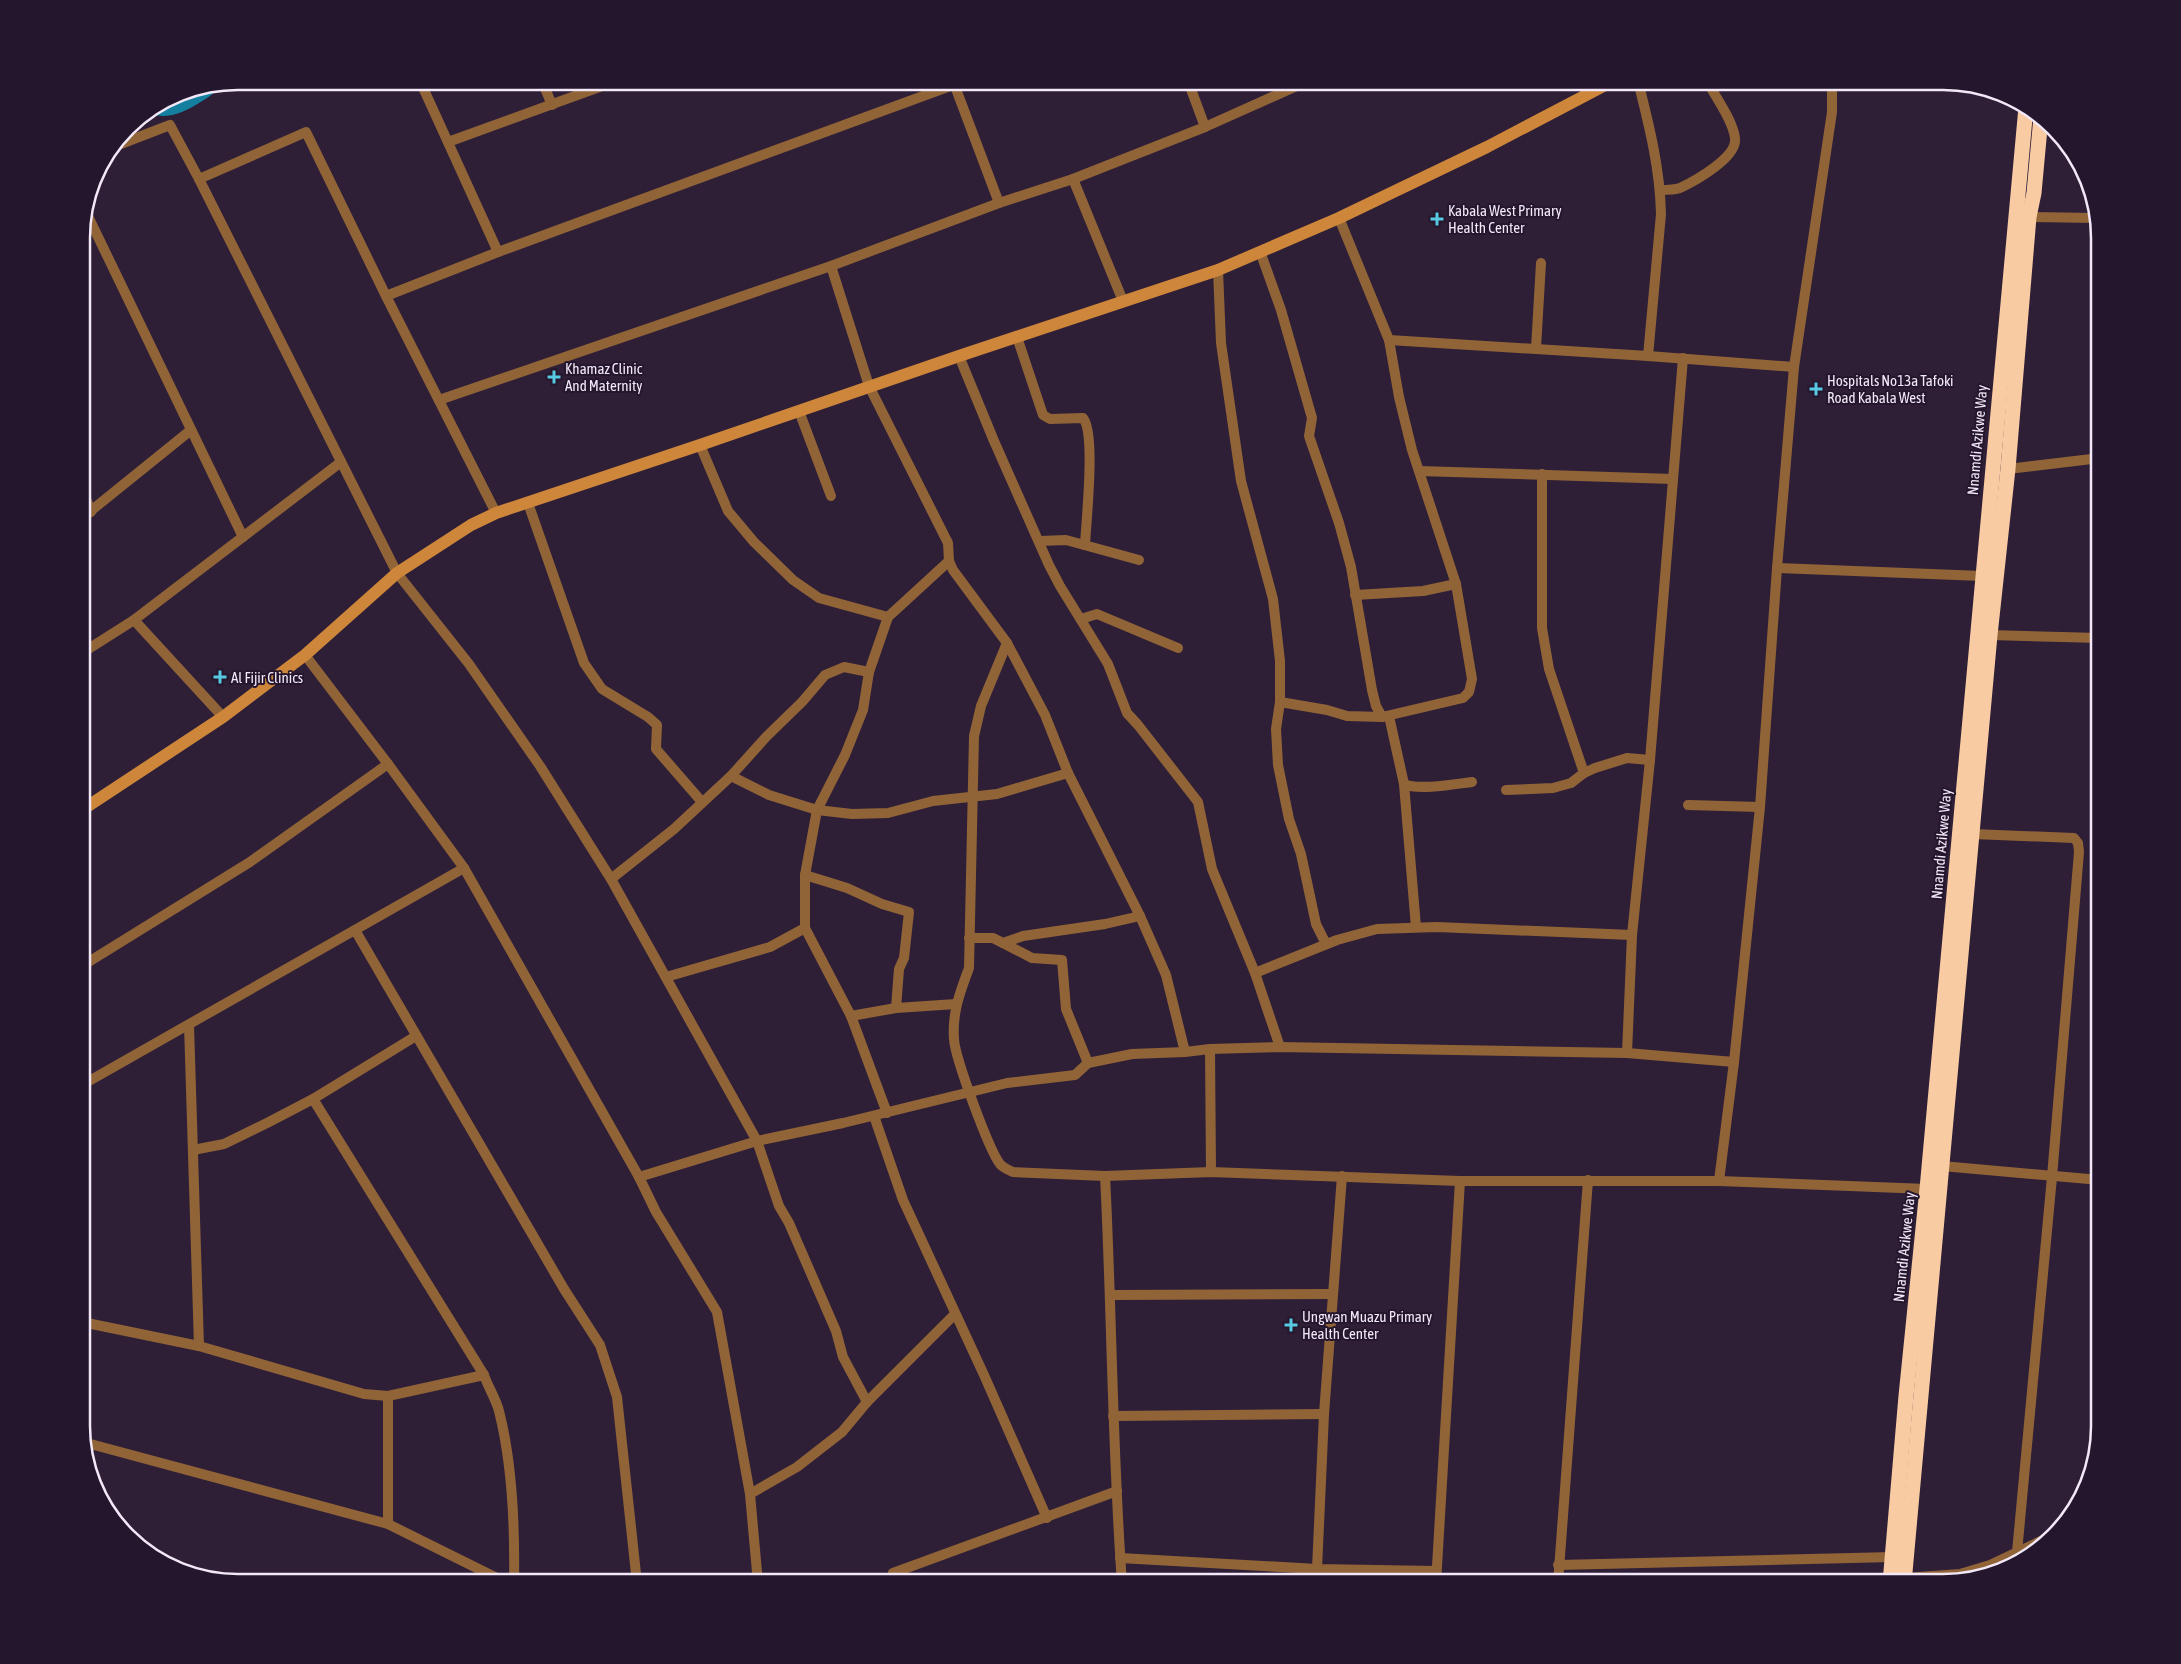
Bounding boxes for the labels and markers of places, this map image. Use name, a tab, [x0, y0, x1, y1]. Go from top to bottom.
place label: Kabala West Primary Health Center	[1448, 202, 1562, 236]
marker: Kabala West Primary Health Center	[1430, 212, 1444, 226]
place label: Khamaz Clinic And Maternity	[565, 360, 643, 394]
marker: Khamaz Clinic And Maternity	[547, 370, 561, 384]
place label: Hospitals No13a Tafoki Road Kabala West	[1827, 372, 1954, 406]
marker: Hospitals No13a Tafoki Road Kabala West	[1809, 382, 1823, 396]
place label: Al Fijir Clinics	[231, 669, 303, 686]
marker: Al Fijir Clinics	[213, 670, 227, 684]
place label: Ungwan Muazu Primary Health Center	[1302, 1308, 1432, 1342]
marker: Ungwan Muazu Primary Health Center	[1284, 1318, 1298, 1332]

